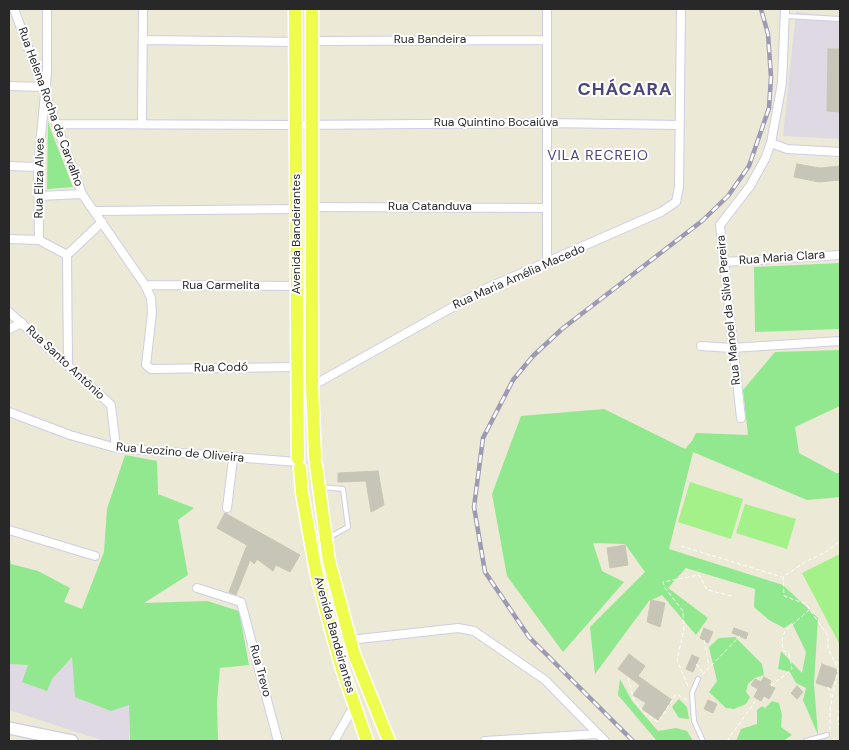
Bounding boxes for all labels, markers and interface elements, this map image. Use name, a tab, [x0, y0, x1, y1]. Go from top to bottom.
street label: Rua Helena Rocha de Carvalho	[14, 25, 86, 189]
street label: Rua Bandeira	[394, 33, 466, 47]
district label: CHÁCARA	[577, 79, 673, 101]
street label: Rua Quintino Bocaiúva	[434, 116, 558, 130]
street label: Rua Eliza Alves	[32, 137, 48, 219]
district label: VILA RECREIO	[546, 148, 650, 164]
street label: Avenida Bandeirantes	[290, 174, 304, 294]
street label: Rua Catanduva	[388, 200, 472, 214]
street label: Rua Manoel da Silva Pereira	[714, 234, 744, 386]
street label: Rua Maria Amélia Macedo	[451, 241, 587, 313]
street label: Rua Maria Clara	[739, 248, 825, 268]
street label: Rua Carmelita	[182, 279, 260, 293]
street label: Rua Santo Antônio	[23, 323, 107, 403]
street label: Rua Codó	[194, 360, 248, 376]
street label: Rua Leozino de Oliveira	[115, 440, 245, 466]
street label: Avenida Bandeirantes	[310, 575, 358, 695]
street label: Rua Trevo	[246, 643, 274, 699]

